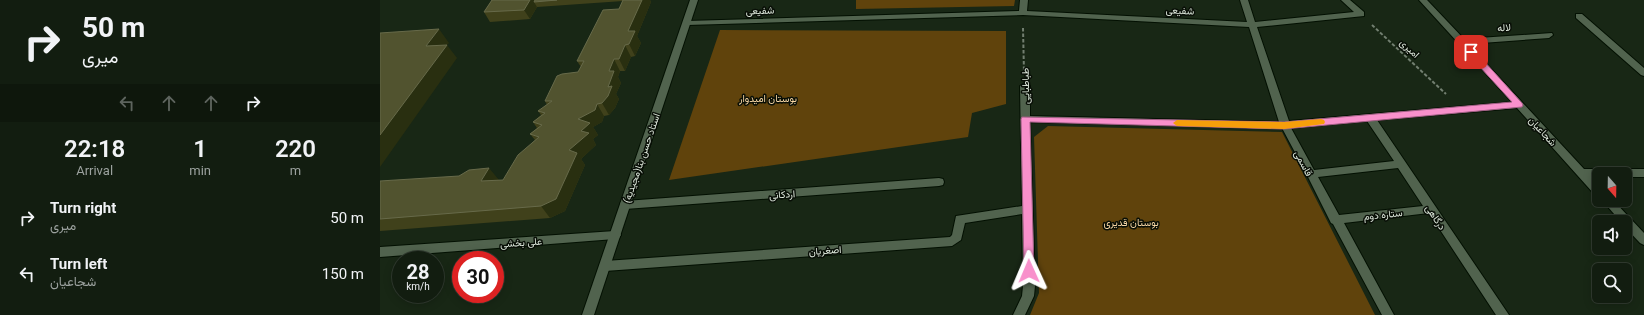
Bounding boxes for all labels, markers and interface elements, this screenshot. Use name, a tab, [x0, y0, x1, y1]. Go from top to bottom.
street label: شفیعی	[745, 4, 775, 17]
street label: شفیعی	[1165, 4, 1195, 18]
text: 50 m	[82, 11, 145, 44]
icon: right	[16, 16, 68, 68]
street label: لاله	[1497, 22, 1511, 33]
pin	[1454, 35, 1488, 69]
street label: امیری	[1397, 37, 1422, 61]
icon: arrive	[1460, 41, 1482, 63]
text: میری	[82, 46, 118, 67]
street label: طباطبایی	[1020, 67, 1032, 104]
icon: left	[116, 92, 138, 114]
icon: ahead	[158, 92, 180, 114]
icon: ahead	[200, 92, 222, 114]
icon: right	[242, 92, 264, 114]
park label: بوستان امیدوار	[738, 93, 797, 105]
street label: استاد حسن بنا(مجیدیه)	[621, 112, 663, 205]
street label: شجاعیان	[1526, 115, 1559, 149]
text: 22:18	[64, 135, 125, 163]
text: 1	[193, 135, 207, 163]
text: 220	[275, 135, 316, 163]
street label: قاسمی	[1291, 149, 1315, 179]
text: Arrival	[76, 163, 113, 178]
text: min	[189, 163, 211, 178]
text: m	[290, 163, 301, 178]
north arrow	[1592, 167, 1632, 207]
map controls	[1592, 167, 1632, 303]
street label: اردکانی	[769, 188, 795, 202]
text: Turn right	[50, 199, 116, 217]
street label: درگاهی	[1422, 203, 1448, 233]
icon: right	[16, 207, 38, 229]
street label: ستاره دوم	[1363, 207, 1403, 223]
text: 50 m	[330, 209, 364, 227]
button: sound	[1592, 215, 1632, 255]
park label: بوستان قدیری	[1103, 217, 1159, 229]
text: میری	[50, 218, 76, 233]
street label: علی بخشی	[500, 236, 542, 250]
street label: اصغریان	[808, 244, 842, 258]
position arrow	[1008, 250, 1050, 292]
speed limit sign: 30	[452, 251, 504, 303]
text: Turn left	[50, 255, 107, 273]
text: 28	[407, 260, 429, 284]
icon: left	[16, 263, 38, 285]
button: search	[1592, 263, 1632, 303]
text: 150 m	[322, 265, 364, 283]
text: شجاعیان	[50, 274, 96, 289]
text: km/h	[406, 281, 430, 292]

